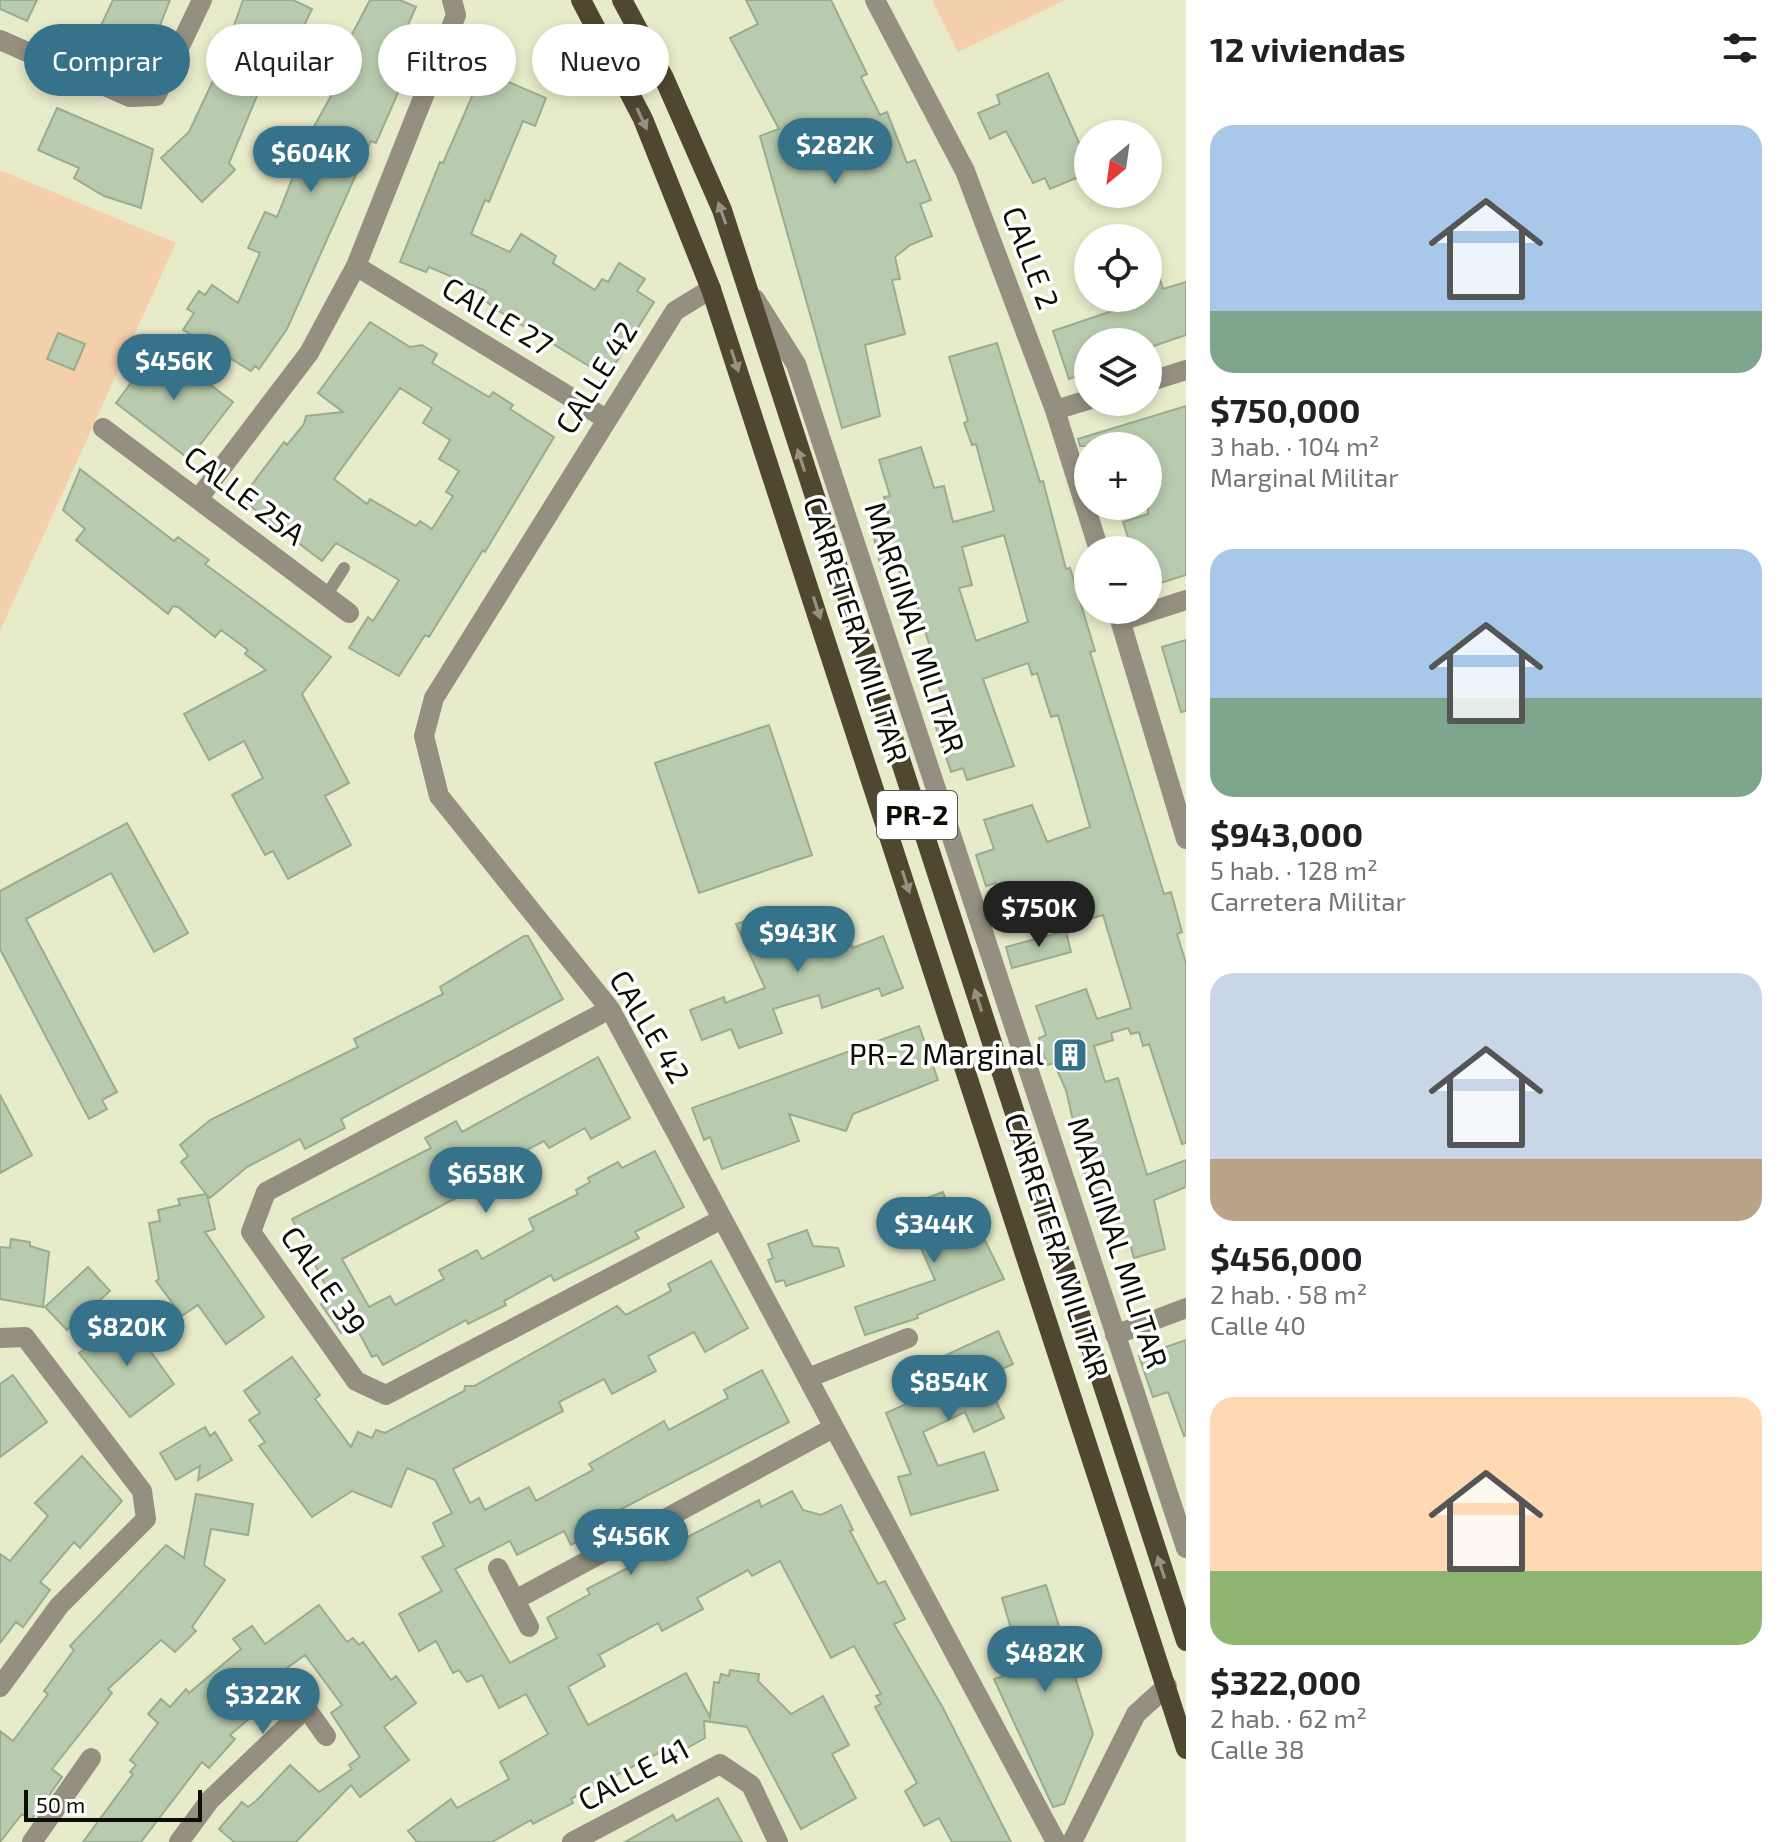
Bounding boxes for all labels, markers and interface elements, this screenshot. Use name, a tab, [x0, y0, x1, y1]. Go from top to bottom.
chip: Comprar	[24, 24, 190, 96]
chip: Alquilar	[206, 24, 362, 96]
chip: Filtros	[378, 24, 516, 96]
chip: Nuevo	[532, 24, 669, 96]
icon: filters	[1718, 26, 1762, 70]
text: 12 viviendas	[1210, 28, 1406, 69]
one-way arrow	[635, 107, 649, 131]
pin: $282K	[779, 118, 891, 186]
north arrow	[1074, 120, 1162, 208]
map controls	[1074, 120, 1162, 624]
pin: $604K	[255, 126, 367, 194]
text: $282K	[796, 128, 874, 159]
text: $604K	[271, 136, 351, 167]
icon: home	[1414, 177, 1558, 321]
one-way arrow	[715, 200, 728, 224]
street label: CALLE 2	[996, 201, 1068, 314]
button: locate	[1074, 224, 1162, 312]
street label: CALLE 27	[436, 268, 560, 362]
street label: CALLE 42	[547, 314, 644, 440]
button: layers	[1074, 328, 1162, 416]
pin: $456K	[118, 334, 230, 402]
text: $456K	[135, 344, 213, 375]
one-way arrow	[730, 350, 742, 374]
text: $750,000	[1210, 389, 1360, 430]
text: 3 hab. · 104 m²	[1210, 430, 1380, 461]
button: +	[1074, 432, 1162, 520]
street label: CALLE 25A	[178, 437, 313, 552]
one-way arrow	[794, 448, 806, 472]
text: Marginal Militar	[1210, 461, 1399, 492]
street label: CARRETERA MILITAR	[797, 492, 917, 767]
street label: MARGINAL MILITAR	[858, 497, 973, 757]
button: −	[1074, 536, 1162, 624]
one-way arrow	[811, 597, 823, 621]
icon: home	[1414, 601, 1558, 745]
road number: PR-2	[877, 791, 957, 839]
text: $943,000	[1210, 813, 1363, 854]
text: 5 hab. · 128 m²	[1210, 854, 1378, 885]
one-way arrow	[900, 871, 913, 895]
pin: $750K	[983, 881, 1095, 949]
text: Carretera Militar	[1210, 885, 1406, 916]
text: $750K	[1001, 891, 1077, 922]
pin: $943K	[742, 906, 854, 974]
text: $943K	[759, 916, 837, 947]
street label: CALLE 42	[603, 963, 698, 1089]
one-way arrow	[971, 988, 984, 1012]
icon: home	[1414, 1025, 1558, 1169]
place label: PR-2 Marginal	[849, 1035, 1044, 1071]
building icon: PR-2 Marginal	[1051, 1036, 1089, 1074]
street label: CARRETERA MILITAR	[998, 1108, 1118, 1383]
street label: MARGINAL MILITAR	[1061, 1112, 1176, 1372]
pin: $658K	[430, 1147, 542, 1215]
text: $658K	[447, 1157, 525, 1188]
pin: $344K	[878, 1197, 990, 1265]
text: $344K	[894, 1207, 974, 1238]
street label: CALLE 39	[274, 1219, 375, 1341]
text: $456,000	[1210, 1237, 1363, 1278]
text: 2 hab. · 58 m²	[1210, 1278, 1367, 1309]
pin: $820K	[71, 1300, 183, 1368]
text: Calle 40	[1210, 1309, 1306, 1340]
text: $820K	[87, 1310, 167, 1341]
pin: $854K	[893, 1355, 1005, 1423]
text: $854K	[910, 1365, 988, 1396]
icon: home	[1414, 1449, 1558, 1593]
pin: $456K	[575, 1509, 687, 1577]
text: $456K	[592, 1519, 670, 1550]
one-way arrow	[1155, 1555, 1167, 1579]
pin: $482K	[989, 1626, 1101, 1694]
text: $482K	[1005, 1636, 1085, 1667]
text: $322,000	[1210, 1661, 1361, 1702]
pin: $322K	[207, 1668, 319, 1736]
text: $322K	[225, 1678, 301, 1709]
text: 2 hab. · 62 m²	[1210, 1702, 1367, 1733]
street label: CALLE 41	[571, 1729, 695, 1817]
text: Calle 38	[1210, 1733, 1305, 1764]
scale bar	[24, 1786, 202, 1822]
text: 50 m	[36, 1791, 85, 1817]

